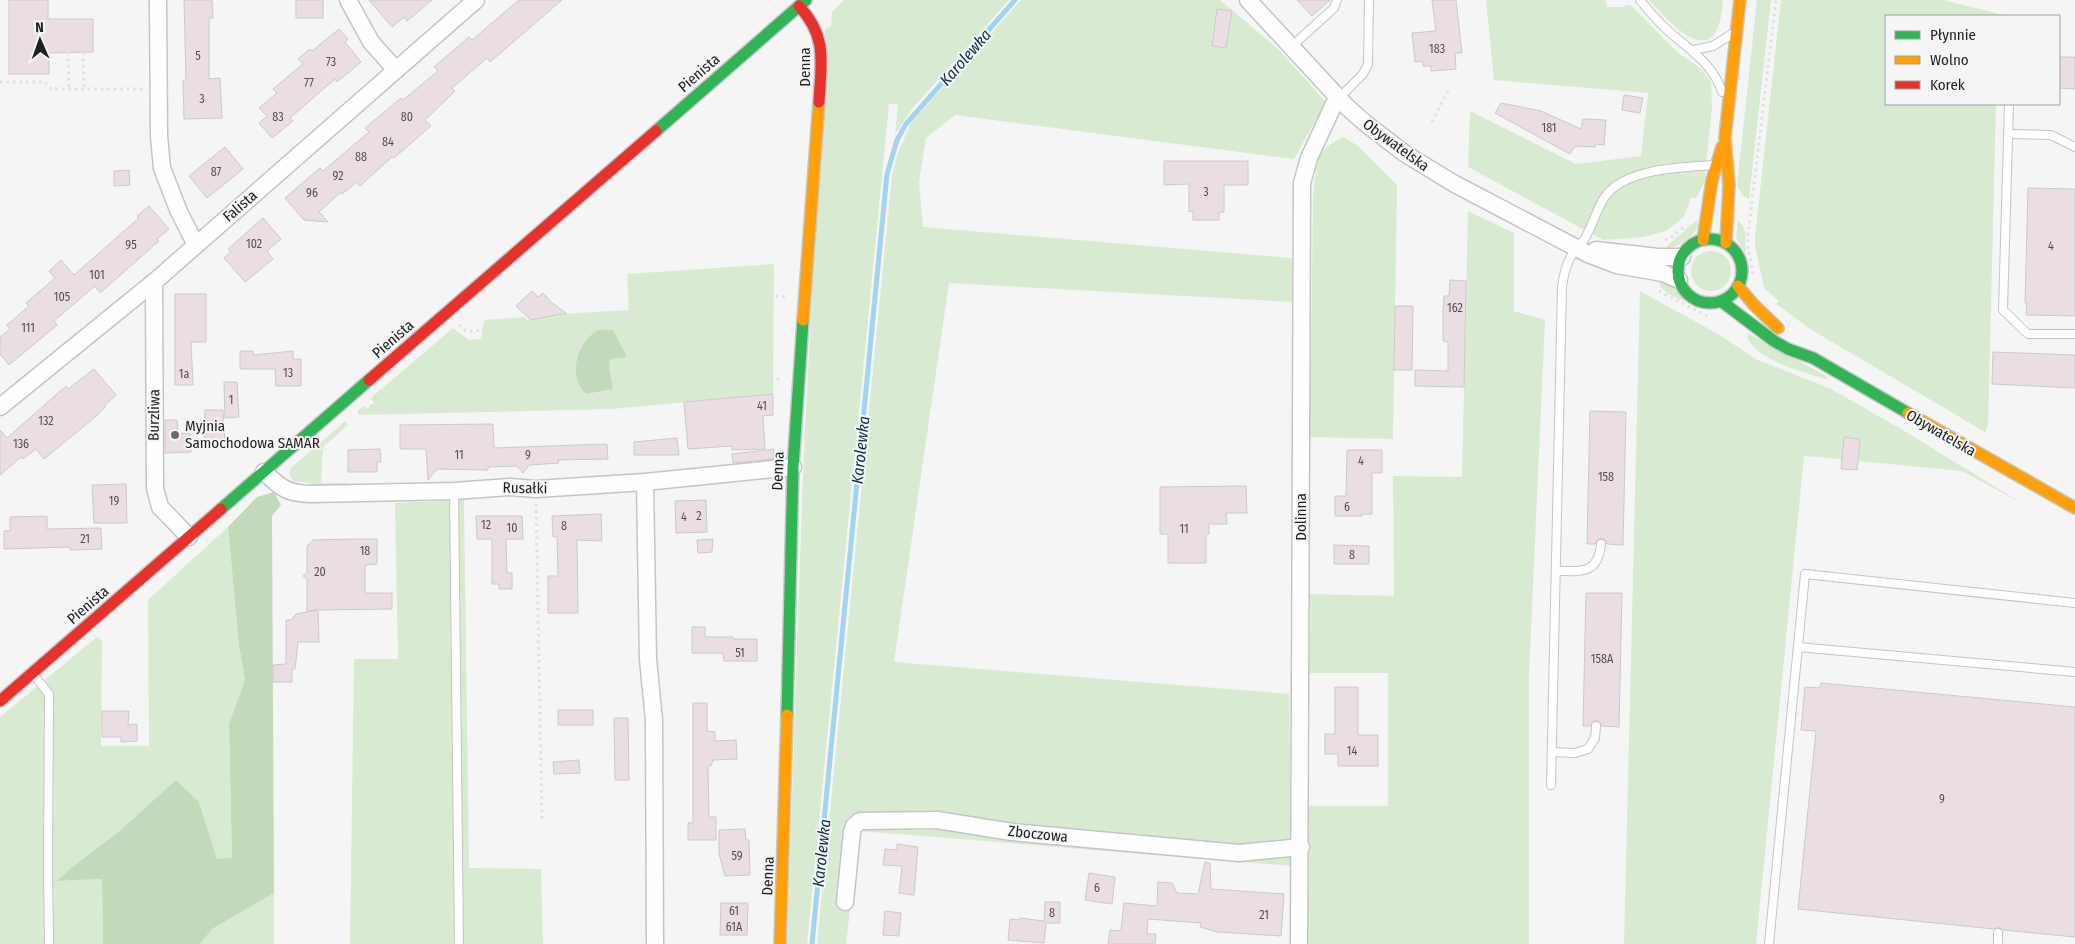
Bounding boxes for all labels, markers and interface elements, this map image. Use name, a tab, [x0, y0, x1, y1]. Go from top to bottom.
north arrow	[15, 15, 65, 65]
legend	[1885, 15, 2060, 105]
text: N	[35, 19, 44, 36]
water label: Karolewka	[936, 25, 995, 89]
text: Płynnie	[1930, 26, 1976, 44]
house number: 183	[1429, 42, 1445, 56]
street label: Denna	[796, 47, 814, 87]
house number: 5	[195, 49, 201, 63]
street label: Pienista	[674, 50, 724, 96]
text: Wolno	[1930, 51, 1969, 69]
house number: 73	[326, 55, 336, 69]
house number: 77	[304, 76, 314, 90]
text: Korek	[1930, 76, 1965, 94]
house number: 3	[199, 92, 205, 106]
house number: 83	[272, 110, 284, 124]
house number: 80	[401, 110, 413, 124]
street label: Obywatelska	[1359, 115, 1433, 175]
house number: 181	[1541, 121, 1557, 135]
house number: 84	[382, 135, 394, 149]
house number: 88	[355, 150, 367, 164]
house number: 87	[211, 165, 221, 179]
house number: 92	[333, 169, 343, 183]
house number: 3	[1203, 185, 1209, 199]
street label: Falista	[219, 186, 261, 226]
house number: 96	[306, 186, 318, 200]
house number: 102	[246, 237, 262, 251]
house number: 95	[125, 238, 137, 252]
house number: 4	[2048, 239, 2054, 253]
house number: 101	[89, 268, 105, 282]
house number: 105	[54, 290, 71, 304]
house number: 162	[1447, 301, 1463, 315]
street label: Pienista	[368, 316, 418, 362]
house number: 111	[21, 321, 35, 335]
house number: 13	[283, 366, 293, 380]
house number: 1a	[179, 367, 189, 381]
street label: Burzliwa	[145, 389, 163, 441]
house number: 1	[229, 393, 233, 407]
house number: 41	[757, 399, 767, 413]
street label: Obywatelska	[1903, 406, 1979, 460]
house number: 132	[38, 414, 54, 428]
water label: Karolewka	[847, 415, 874, 485]
place label: Myjnia Samochodowa SAMAR	[185, 417, 320, 452]
marker: Myjnia Samochodowa SAMAR	[169, 429, 181, 441]
house number: 136	[13, 437, 29, 451]
house number: 11	[454, 448, 464, 462]
house number: 9	[525, 448, 531, 462]
street label: Denna	[768, 451, 788, 491]
house number: 4	[1358, 454, 1364, 468]
house number: 158	[1598, 470, 1614, 484]
street label: Rusałki	[503, 479, 547, 497]
street label: Dolinna	[1292, 493, 1310, 541]
house number: 19	[109, 494, 119, 508]
house number: 6	[1344, 500, 1350, 514]
house number: 2	[696, 509, 702, 523]
house number: 4	[681, 510, 687, 524]
house number: 12	[481, 518, 491, 532]
house number: 8	[561, 519, 567, 533]
house number: 10	[507, 521, 517, 535]
house number: 11	[1179, 522, 1189, 536]
house number: 21	[80, 532, 90, 546]
house number: 18	[360, 544, 370, 558]
house number: 8	[1349, 548, 1355, 562]
house number: 20	[314, 565, 326, 579]
street label: Pienista	[63, 582, 113, 628]
house number: 51	[735, 646, 745, 660]
house number: 158A	[1591, 652, 1614, 666]
house number: 14	[1347, 744, 1357, 758]
house number: 9	[1939, 792, 1945, 806]
water label: Karolewka	[808, 818, 835, 888]
street label: Zboczowa	[1007, 822, 1069, 846]
house number: 59	[731, 849, 743, 863]
street label: Denna	[758, 856, 778, 896]
house number: 6	[1094, 881, 1100, 895]
house number: 61	[729, 904, 739, 918]
house number: 8	[1049, 906, 1055, 920]
house number: 21	[1259, 908, 1269, 922]
house number: 61A	[726, 920, 743, 934]

